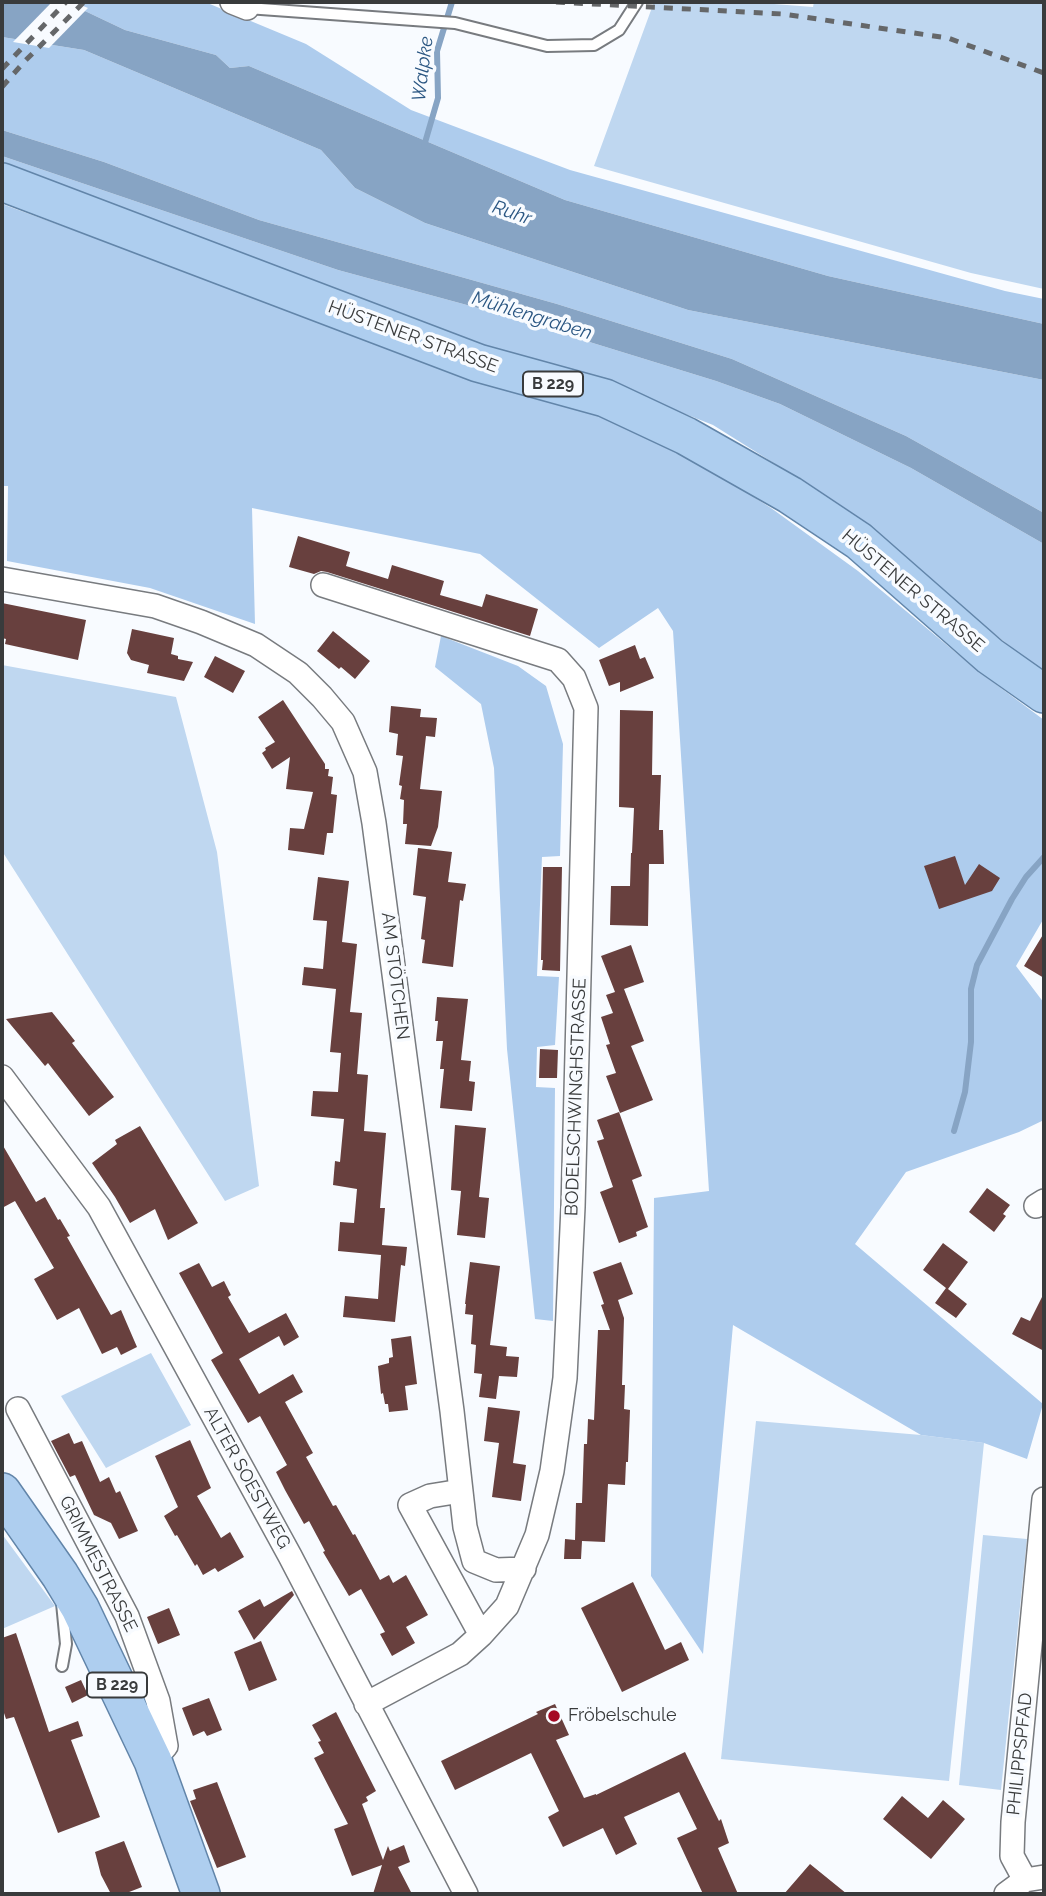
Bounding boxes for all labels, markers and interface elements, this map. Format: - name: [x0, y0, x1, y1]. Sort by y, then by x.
- water label: Walpke: [408, 35, 438, 103]
- water label: Ruhr: [490, 196, 534, 230]
- water label: Mühlengraben: [469, 287, 595, 345]
- street label: HÜSTENER STRASSE: [325, 296, 501, 378]
- road number: B 229: [523, 372, 583, 396]
- street label: HÜSTENER STRASSE: [837, 525, 989, 657]
- street label: AM STÖTCHEN: [376, 911, 414, 1041]
- street label: BODELSCHWINGHSTRASSE: [561, 978, 591, 1216]
- street label: ALTER SOESTWEG: [199, 1403, 295, 1553]
- street label: GRIMMESTRASSE: [54, 1492, 142, 1636]
- road number: B 229: [87, 1672, 147, 1698]
- street label: PHILIPPSPFAD: [1003, 1692, 1037, 1816]
- place label: Fröbelschule: [568, 1705, 676, 1727]
- marker: Fröbelschule: [546, 1708, 562, 1724]

